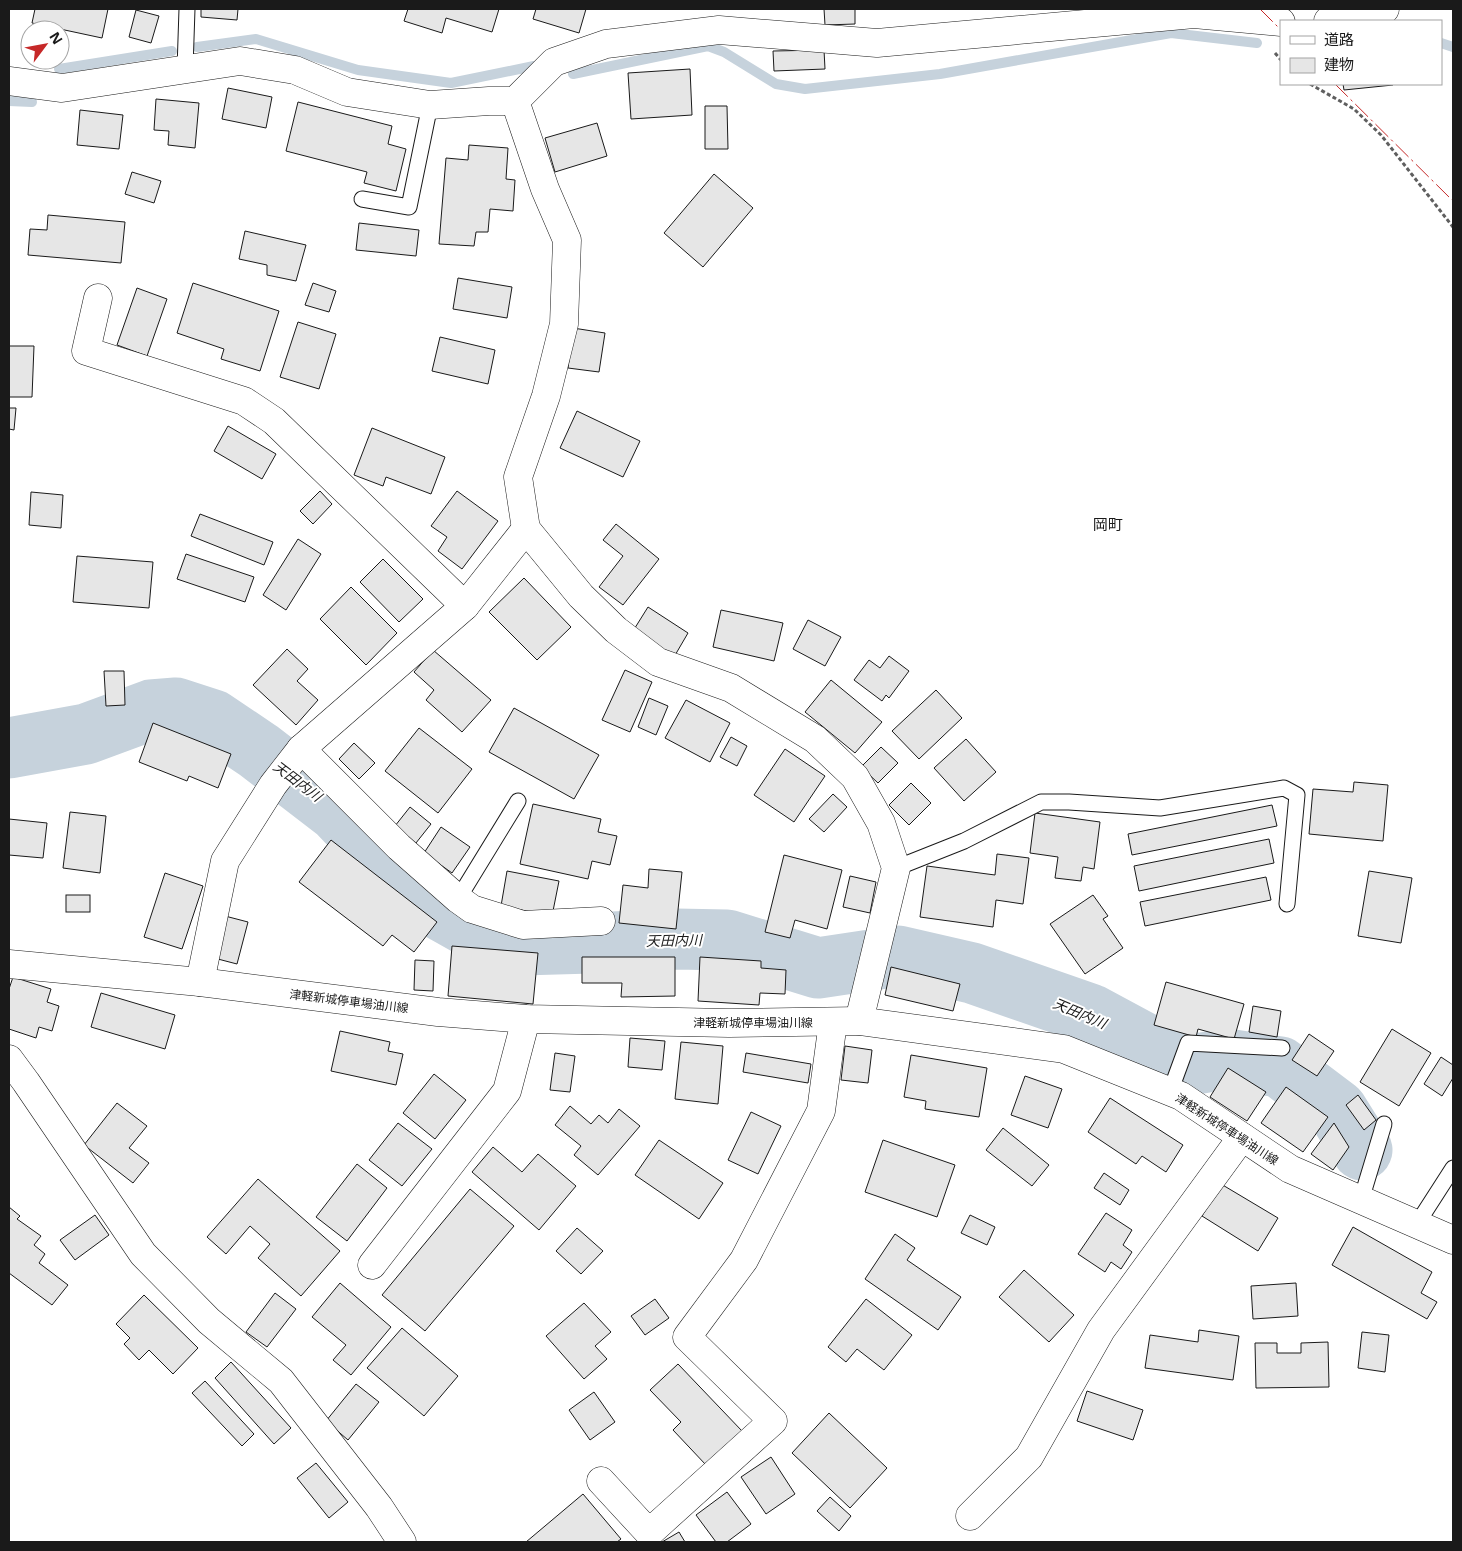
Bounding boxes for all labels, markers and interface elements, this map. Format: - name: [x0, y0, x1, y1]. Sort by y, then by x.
- north arrow: [20, 20, 70, 70]
- legend: [1280, 20, 1442, 85]
- text: N: [45, 28, 68, 48]
- text: 道路: [1324, 29, 1354, 49]
- text: 建物: [1324, 54, 1354, 74]
- district label: 岡町: [1093, 514, 1123, 534]
- water label: 天田内川: [270, 757, 328, 807]
- water label: 天田内川: [646, 930, 704, 950]
- street label: 津軽新城停車場油川線: [288, 985, 410, 1017]
- water label: 天田内川: [1051, 993, 1111, 1033]
- street label: 津軽新城停車場油川線: [693, 1014, 813, 1031]
- street label: 津軽新城停車場油川線: [1172, 1089, 1282, 1169]

